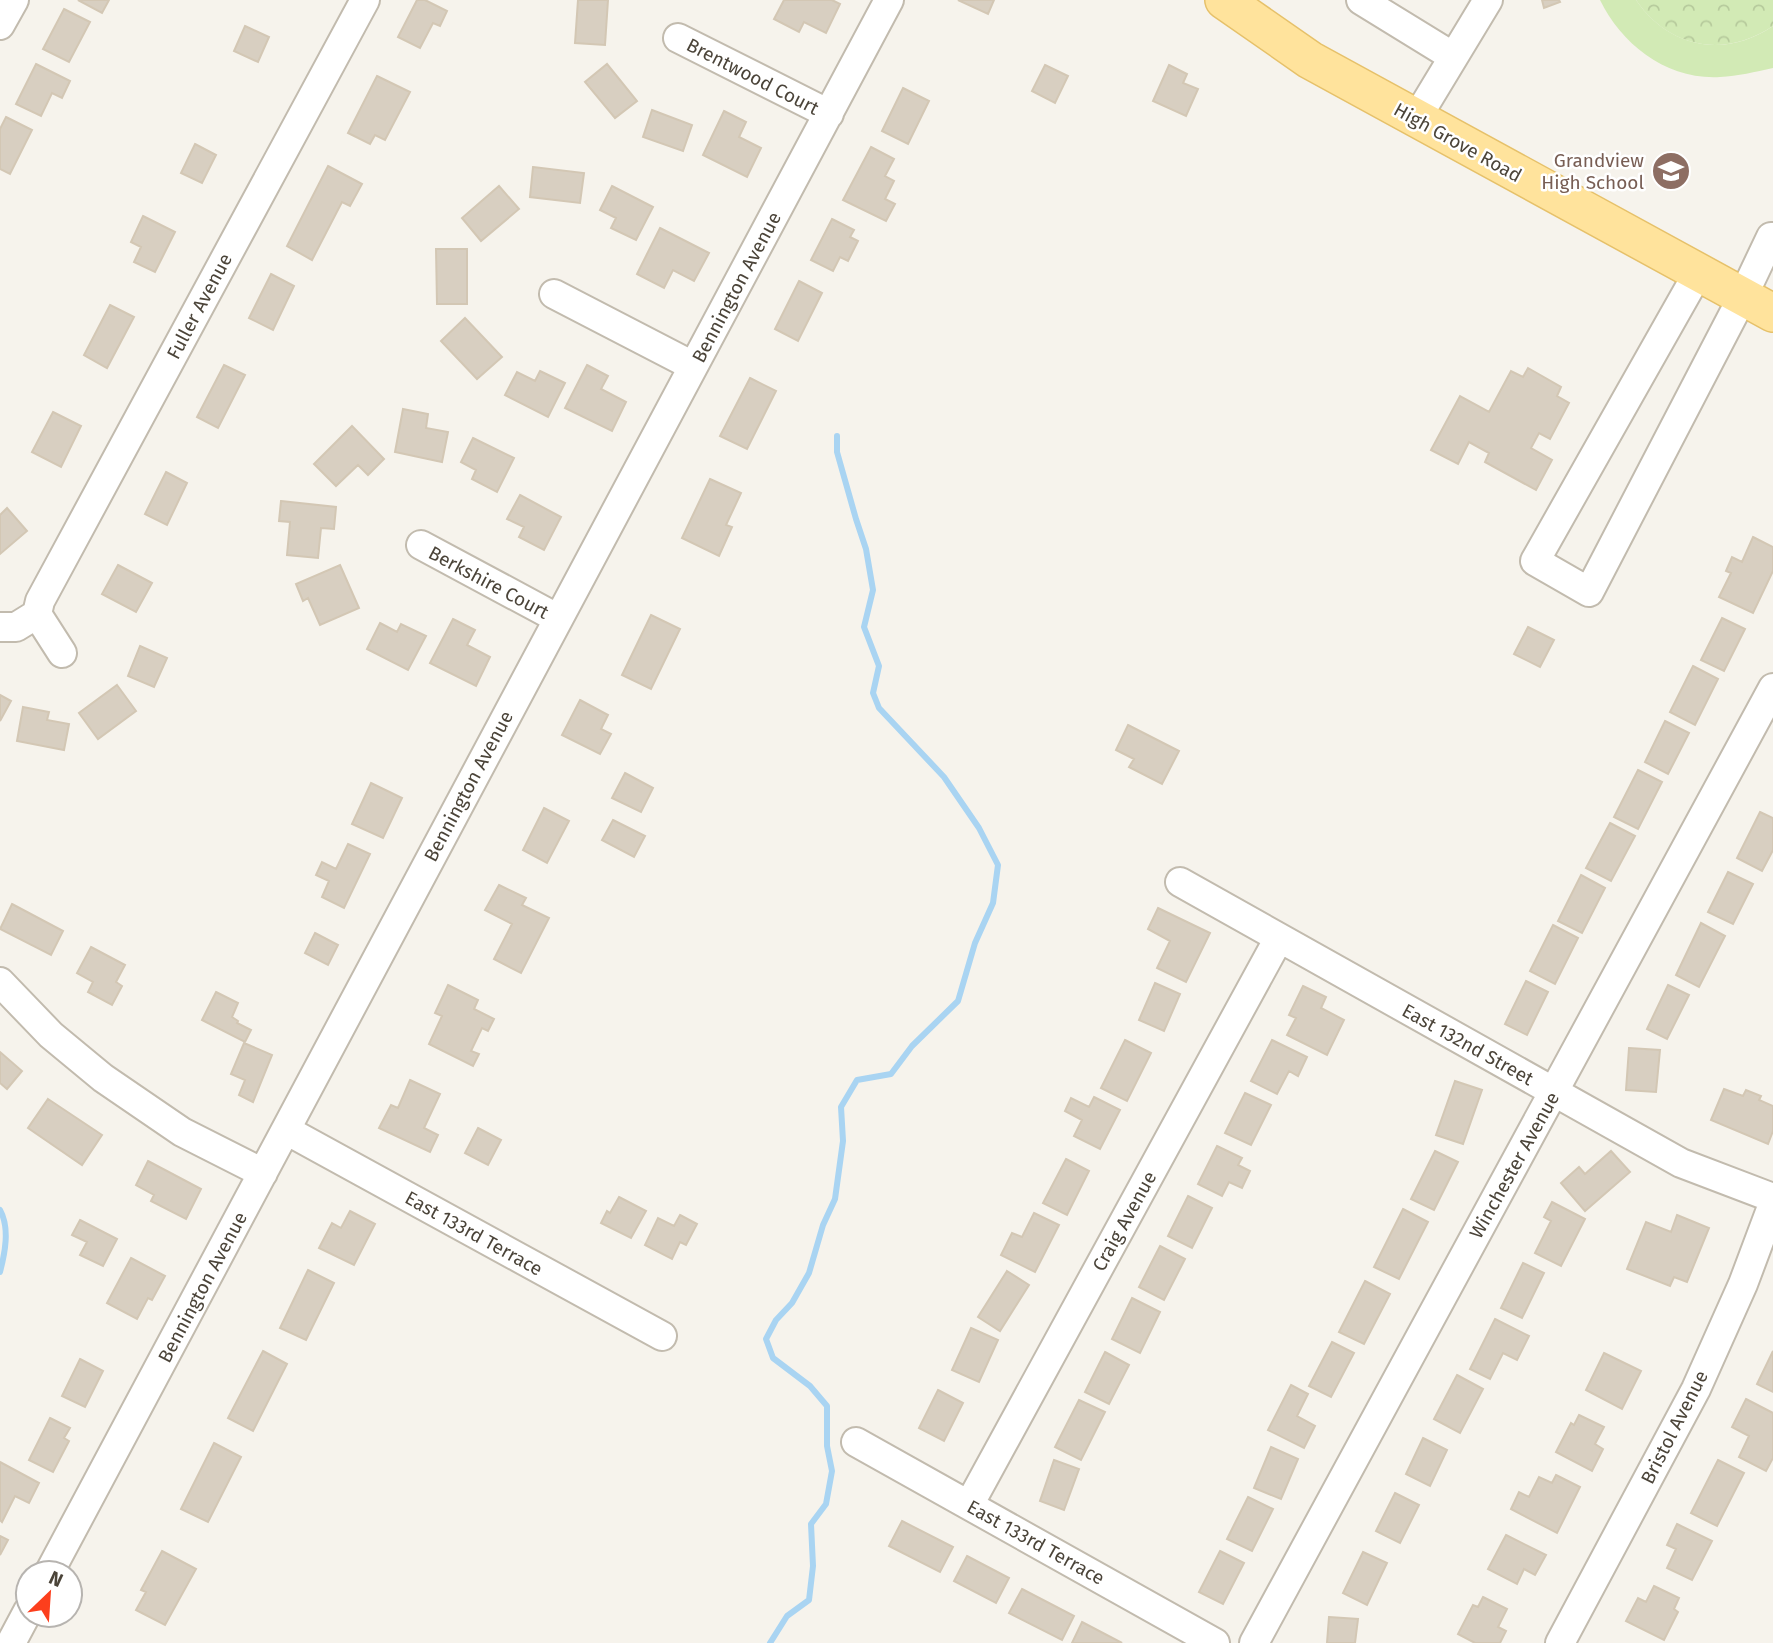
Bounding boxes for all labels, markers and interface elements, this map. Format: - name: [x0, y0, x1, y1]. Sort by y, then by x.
- street label: Brentwood Court: [683, 33, 823, 120]
- street label: High Grove Road: [1390, 98, 1526, 187]
- place label: Grandview High School: [1541, 149, 1644, 194]
- school or university icon: Grandview High School: [1650, 150, 1692, 192]
- street label: Bennington Avenue: [687, 208, 786, 367]
- street label: Fuller Avenue: [162, 249, 237, 363]
- street label: Berkshire Court: [425, 541, 553, 624]
- street label: Bennington Avenue: [419, 707, 518, 866]
- street label: East 132nd Street: [1398, 999, 1538, 1090]
- street label: Winchester Avenue: [1465, 1088, 1564, 1243]
- street label: Craig Avenue: [1088, 1167, 1161, 1275]
- street label: East 133rd Terrace: [401, 1186, 547, 1281]
- street label: Bennington Avenue: [153, 1208, 252, 1367]
- street label: Bristol Avenue: [1636, 1367, 1713, 1488]
- street label: East 133rd Terrace: [963, 1495, 1109, 1590]
- north arrow: [14, 1559, 84, 1629]
- text: N: [45, 1566, 67, 1592]

